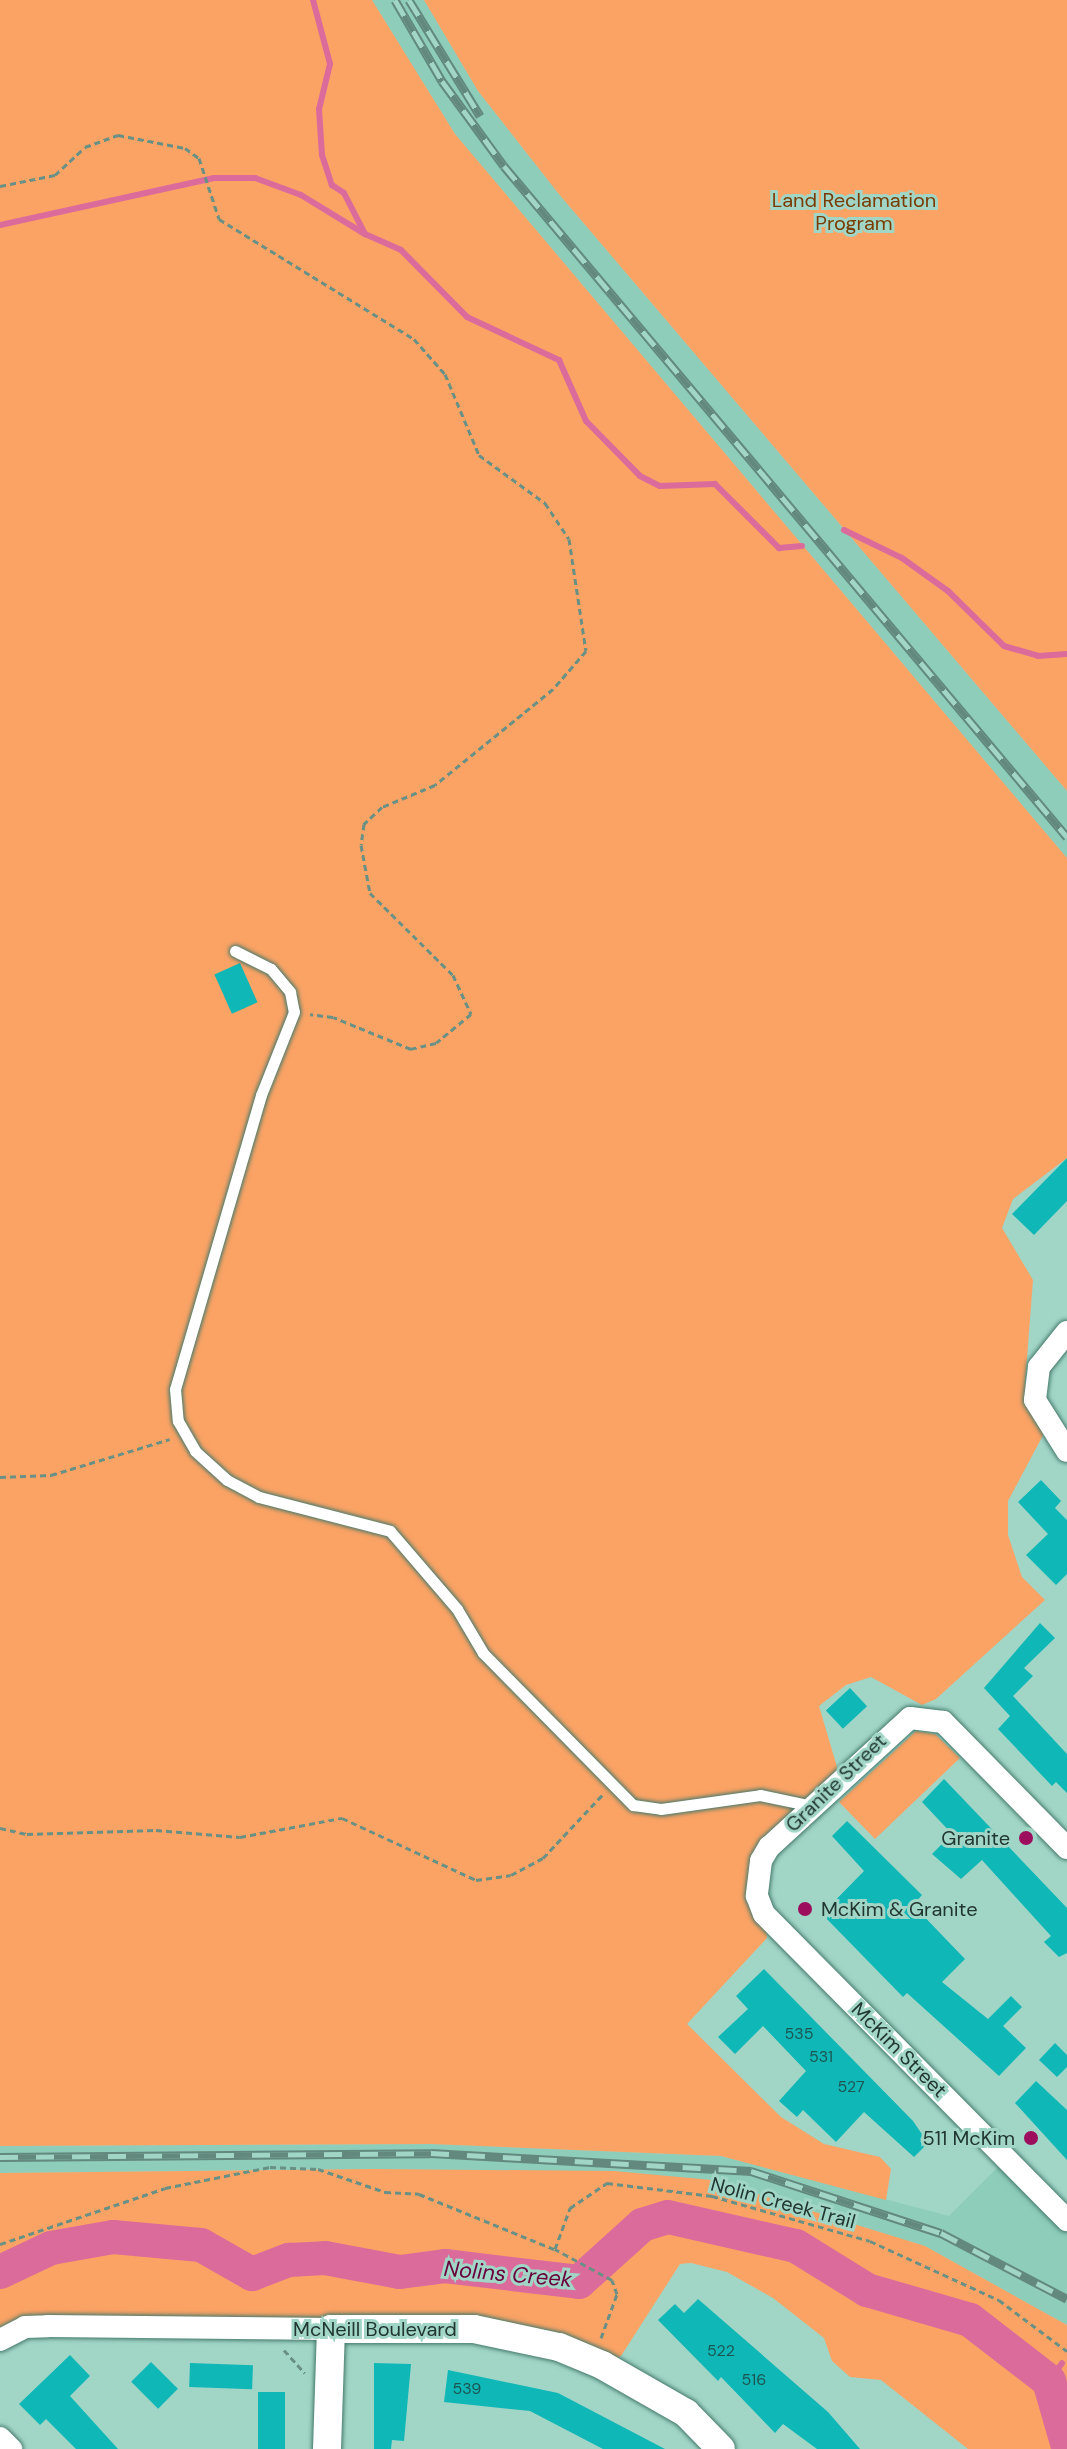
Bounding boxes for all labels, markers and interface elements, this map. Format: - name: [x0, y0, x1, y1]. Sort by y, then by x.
- park label: Land Reclamation Program: [772, 189, 936, 236]
- street label: Granite Street: [781, 1729, 891, 1837]
- place label: Granite: [941, 1826, 1010, 1850]
- marker: Granite: [1017, 1829, 1035, 1847]
- place label: McKim & Granite: [821, 1897, 978, 1921]
- marker: McKim & Granite: [796, 1900, 814, 1918]
- street label: McKim Street: [846, 1997, 952, 2103]
- house number: 535: [785, 2024, 813, 2044]
- house number: 531: [809, 2047, 833, 2067]
- house number: 527: [838, 2077, 864, 2097]
- place label: 511 McKim: [922, 2126, 1015, 2150]
- marker: 511 McKim: [1022, 2129, 1040, 2147]
- street label: Nolin Creek Trail: [708, 2172, 858, 2234]
- water label: Nolins Creek: [443, 2255, 573, 2293]
- street label: McNeill Boulevard: [293, 2317, 457, 2341]
- house number: 522: [707, 2341, 735, 2361]
- house number: 516: [742, 2370, 766, 2390]
- house number: 539: [453, 2379, 481, 2399]

